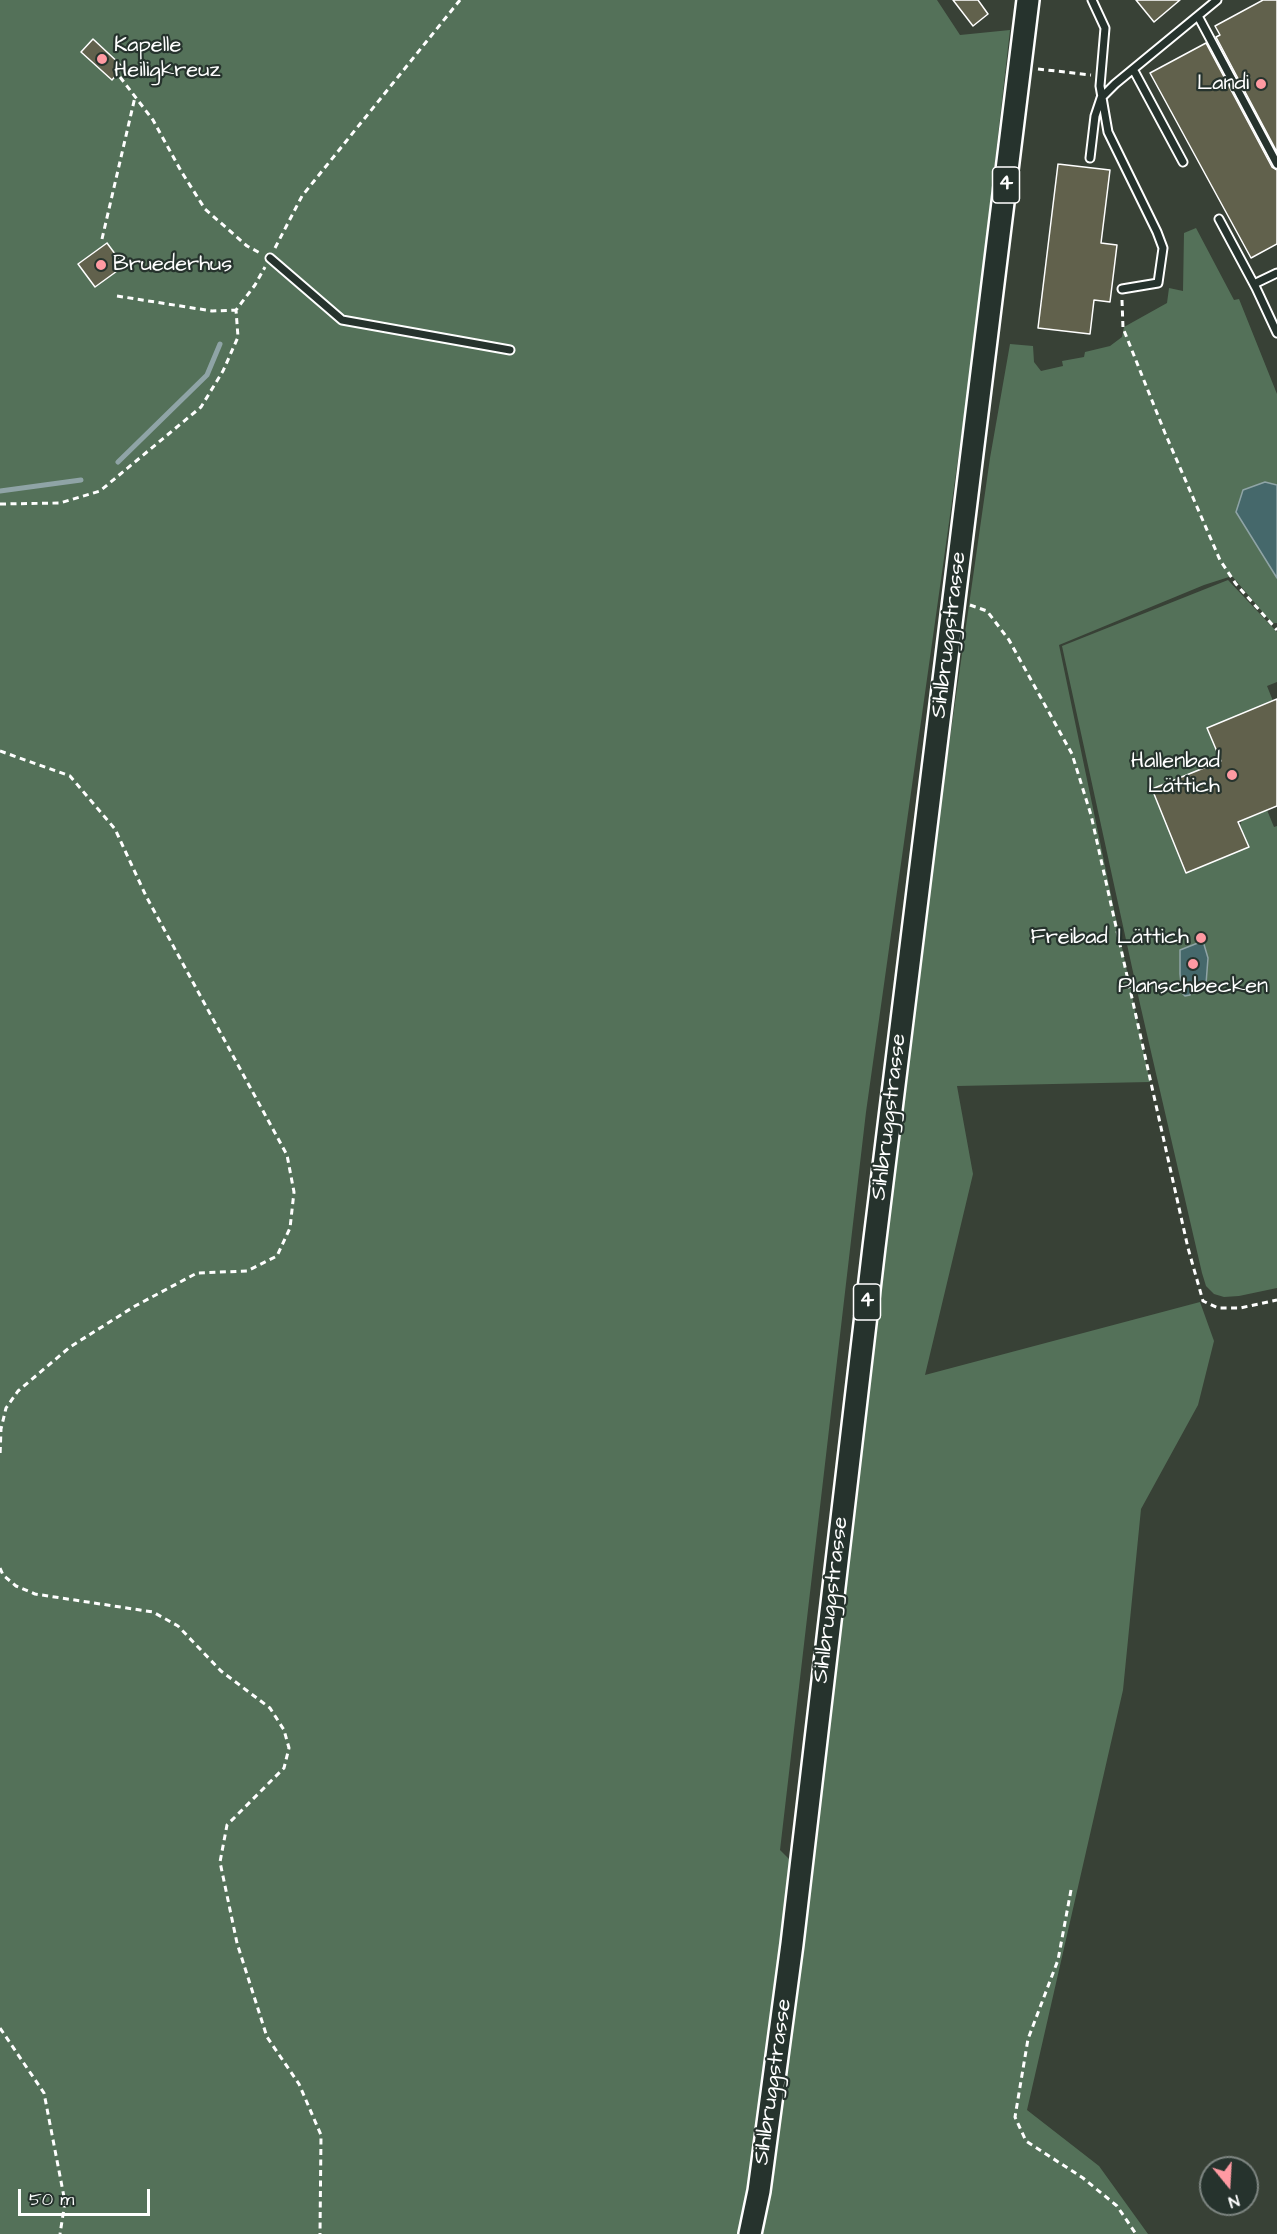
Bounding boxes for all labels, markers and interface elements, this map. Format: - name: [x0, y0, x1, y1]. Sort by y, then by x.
- place label: Kapelle Heiligkreuz: [114, 33, 220, 84]
- marker: Kapelle Heiligkreuz: [95, 52, 109, 66]
- place label: Landi: [1197, 71, 1249, 97]
- marker: Landi: [1254, 77, 1268, 91]
- road number: 4: [992, 167, 1020, 203]
- place label: Bruederhus: [113, 252, 232, 278]
- marker: Bruederhus: [94, 258, 108, 272]
- street label: Sihlbruggstrasse: [927, 550, 973, 720]
- place label: Hallenbad Lättich: [1131, 749, 1220, 800]
- marker: Hallenbad Lättich: [1225, 768, 1239, 782]
- place label: Freibad Lättich: [1030, 925, 1189, 951]
- marker: Freibad Lättich: [1194, 931, 1208, 945]
- marker: Planschbecken: [1186, 957, 1200, 971]
- place label: Planschbecken: [1118, 974, 1268, 1000]
- street label: Sihlbruggstrasse: [867, 1032, 913, 1202]
- road number: 4: [854, 1284, 880, 1320]
- street label: Sihlbruggstrasse: [809, 1515, 855, 1685]
- street label: Sihlbruggstrasse: [749, 1997, 799, 2167]
- north arrow: [1199, 2156, 1259, 2216]
- scale bar: [21, 2177, 153, 2215]
- text: 50 m: [29, 2187, 74, 2212]
- text: N: [1226, 2189, 1242, 2213]

